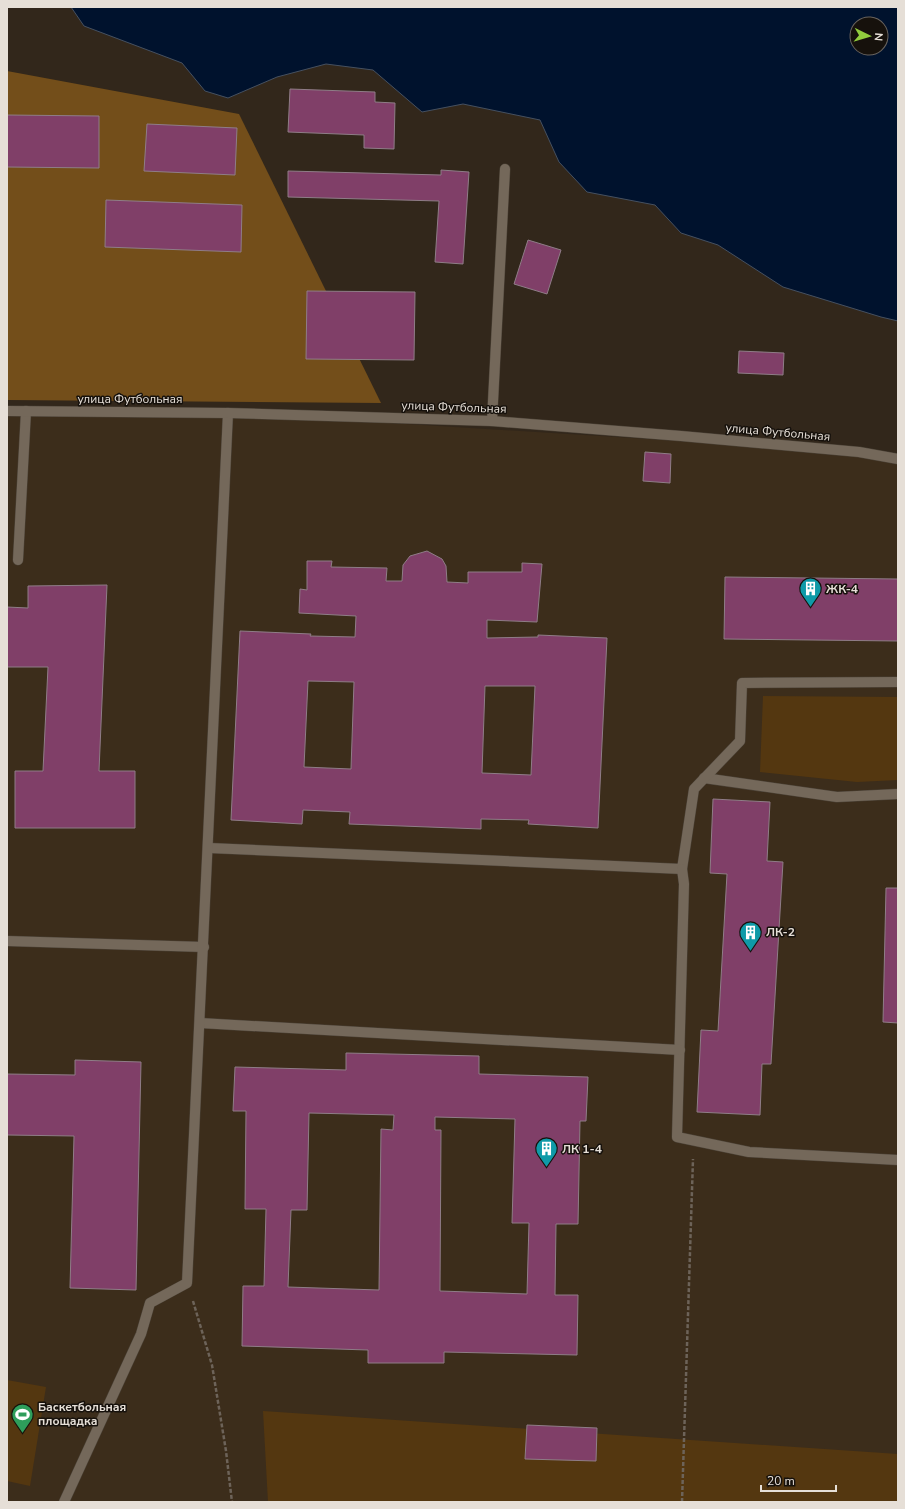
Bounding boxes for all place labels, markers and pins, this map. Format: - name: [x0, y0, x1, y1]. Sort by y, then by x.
- building icon: ЖК-4: [798, 576, 824, 609]
- place label: ЖК-4: [826, 581, 858, 597]
- building icon: ЛК-2: [737, 919, 763, 952]
- place label: ЛК-2: [766, 924, 795, 940]
- building icon: ЛК 1-4: [533, 1136, 559, 1169]
- place label: ЛК 1-4: [562, 1141, 602, 1157]
- place label: Баскетбольная площадка: [38, 1399, 126, 1429]
- sports icon: Баскетбольная площадка: [10, 1401, 36, 1434]

